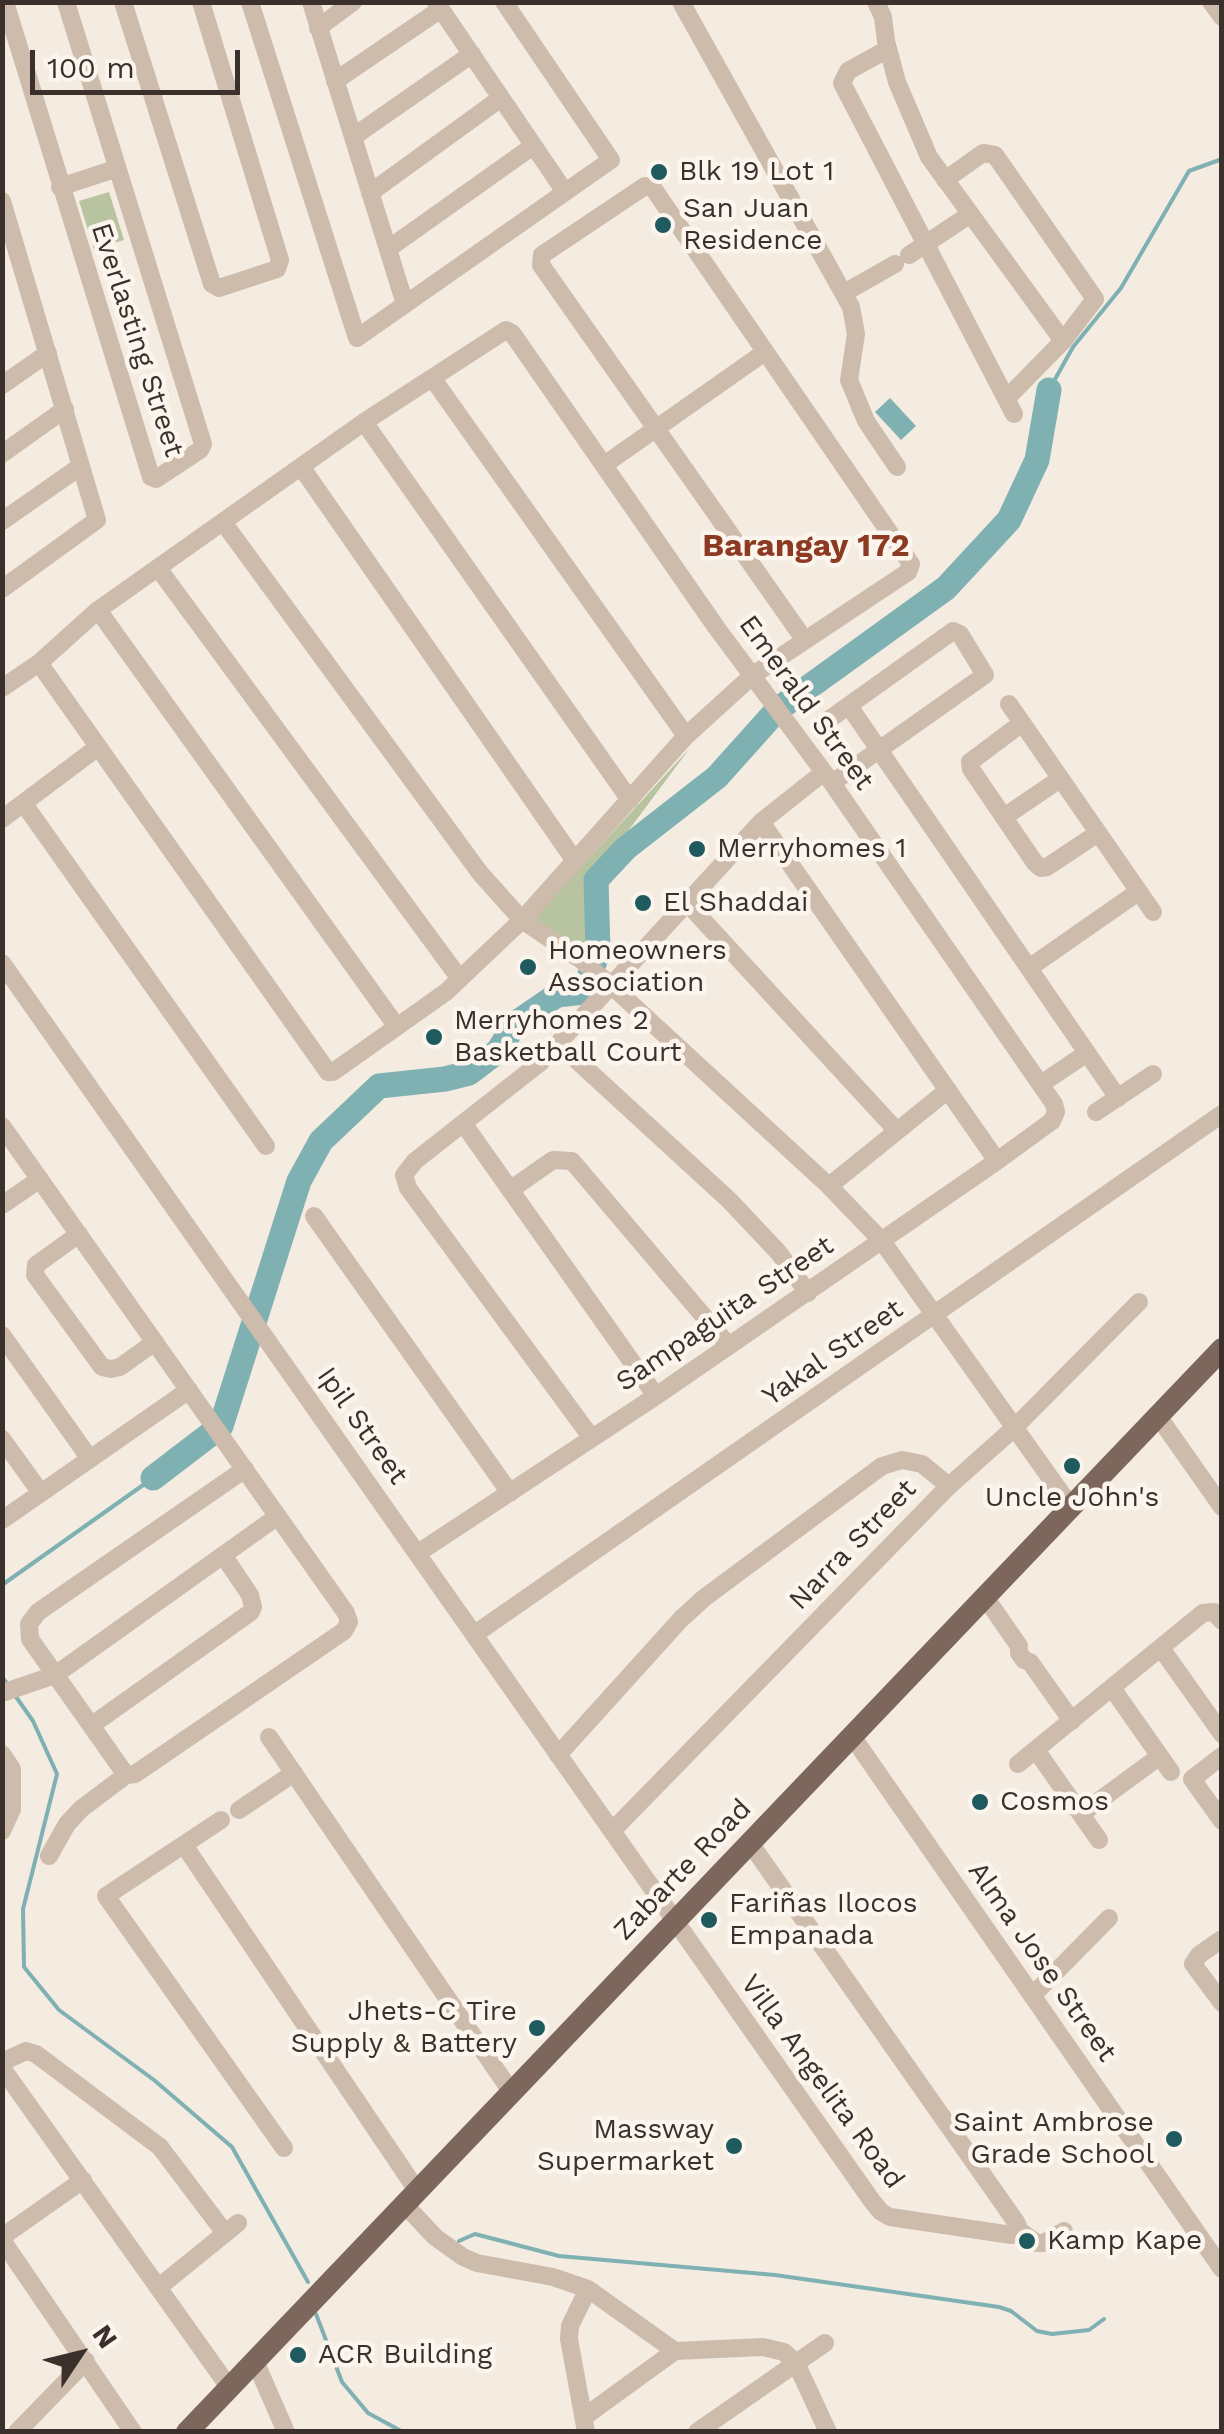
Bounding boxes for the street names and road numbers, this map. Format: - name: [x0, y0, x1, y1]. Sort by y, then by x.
- street label: Everlasting Street: [83, 219, 191, 461]
- street label: Emerald Street: [731, 609, 881, 797]
- street label: Sampaguita Street: [610, 1229, 840, 1399]
- street label: Yakal Street: [756, 1292, 910, 1414]
- street label: Ipil Street: [309, 1361, 415, 1491]
- street label: Narra Street: [782, 1473, 924, 1617]
- street label: Zabarte Road: [607, 1792, 759, 1948]
- street label: Alma Jose Street: [960, 1856, 1124, 2068]
- street label: Villa Angelita Road: [733, 1968, 911, 2196]

